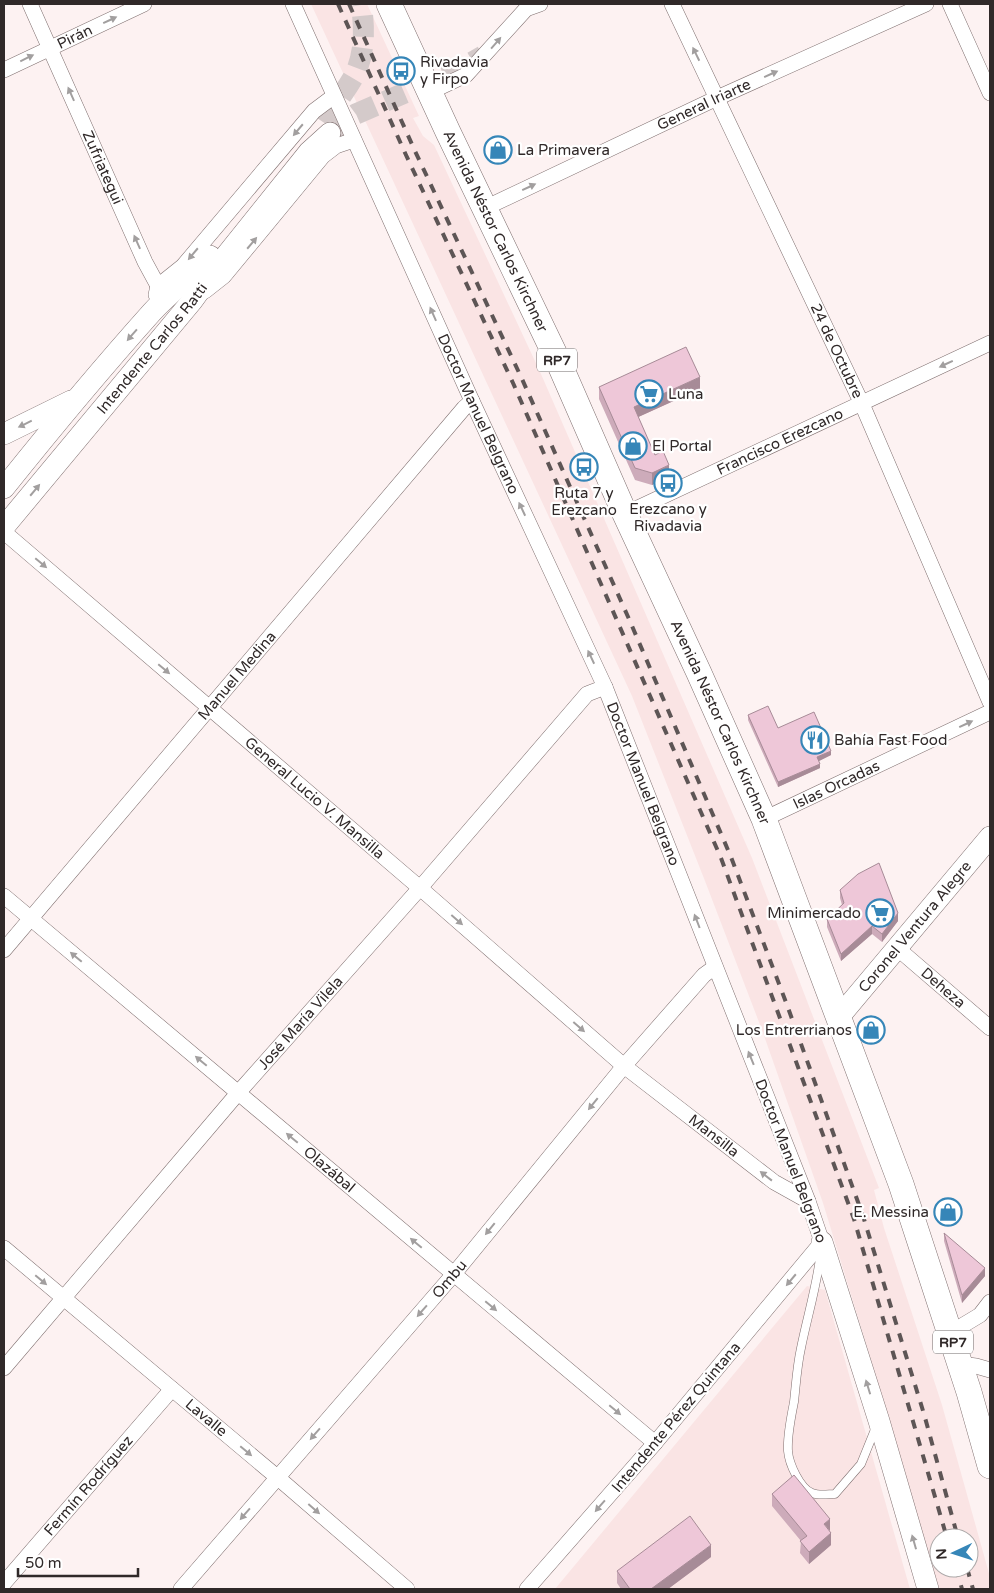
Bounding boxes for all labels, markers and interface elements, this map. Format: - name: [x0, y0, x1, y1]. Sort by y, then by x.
- one-way arrow: [103, 15, 117, 23]
- street label: Pirán: [54, 21, 95, 53]
- one-way arrow: [490, 38, 502, 50]
- one-way arrow: [692, 47, 700, 61]
- place label: Rivadavia y Firpo: [420, 53, 489, 88]
- one-way arrow: [20, 54, 34, 62]
- bus stop icon: Rivadavia y Firpo: [386, 56, 416, 86]
- one-way arrow: [764, 70, 778, 78]
- street label: General Iriarte: [654, 75, 753, 134]
- one-way arrow: [66, 87, 74, 101]
- one-way arrow: [293, 123, 304, 136]
- street label: Avenida Néstor Carlos Kirchner: [439, 127, 552, 335]
- street label: Zufriategui: [79, 128, 127, 207]
- shop icon: La Primavera: [483, 135, 513, 165]
- place label: La Primavera: [517, 141, 610, 159]
- one-way arrow: [522, 183, 536, 191]
- one-way arrow: [132, 235, 140, 249]
- one-way arrow: [246, 237, 257, 249]
- one-way arrow: [188, 247, 199, 260]
- street label: Intendente Carlos Ratti: [93, 279, 211, 417]
- street label: 24 de Octubre: [807, 301, 867, 401]
- one-way arrow: [428, 307, 436, 321]
- one-way arrow: [126, 329, 138, 341]
- street label: Doctor Manuel Belgrano: [434, 331, 523, 497]
- road number: RP7: [537, 348, 577, 372]
- one-way arrow: [939, 360, 953, 368]
- supermarket icon: Luna: [634, 379, 664, 409]
- place label: Luna: [668, 385, 703, 403]
- street label: Francisco Erezcano: [714, 404, 846, 479]
- one-way arrow: [18, 420, 32, 428]
- shop icon: El Portal: [618, 431, 648, 461]
- place label: El Portal: [652, 437, 712, 455]
- bus stop icon: Ruta 7 y Erezcano: [569, 452, 599, 482]
- bus stop icon: Erezcano y Rivadavia: [653, 468, 683, 498]
- one-way arrow: [29, 484, 41, 496]
- place label: Ruta 7 y Erezcano: [551, 484, 617, 519]
- place label: Erezcano y Rivadavia: [629, 500, 707, 535]
- one-way arrow: [518, 502, 527, 517]
- one-way arrow: [34, 558, 47, 569]
- street label: Avenida Néstor Carlos Kirchner: [667, 617, 774, 827]
- street label: Manuel Medina: [194, 627, 280, 724]
- one-way arrow: [587, 650, 595, 664]
- one-way arrow: [158, 663, 170, 675]
- street label: Doctor Manuel Belgrano: [603, 699, 684, 868]
- one-way arrow: [959, 719, 973, 727]
- restaurant icon: Bahía Fast Food: [800, 725, 830, 755]
- place label: Bahía Fast Food: [834, 731, 947, 749]
- street label: General Lucio V. Mansilla: [241, 733, 388, 863]
- street label: Islas Orcadas: [790, 757, 883, 813]
- street label: Coronel Ventura Alegre: [855, 857, 975, 996]
- supermarket icon: Minimercado: [865, 898, 895, 928]
- place label: Minimercado: [767, 904, 861, 922]
- one-way arrow: [693, 913, 701, 928]
- one-way arrow: [450, 914, 462, 926]
- one-way arrow: [71, 951, 83, 963]
- street label: Deheza: [917, 964, 969, 1012]
- street label: José María Vilela: [254, 972, 347, 1073]
- shop icon: Los Entrerrianos: [856, 1015, 886, 1045]
- one-way arrow: [573, 1021, 585, 1033]
- place label: Los Entrerrianos: [736, 1021, 852, 1039]
- one-way arrow: [747, 1050, 755, 1065]
- one-way arrow: [195, 1056, 208, 1067]
- street label: Doctor Manuel Belgrano: [751, 1076, 831, 1246]
- one-way arrow: [588, 1097, 599, 1110]
- street label: Mansilla: [685, 1110, 743, 1161]
- one-way arrow: [286, 1133, 299, 1144]
- street label: Olazábal: [300, 1143, 359, 1196]
- one-way arrow: [759, 1171, 773, 1181]
- shop icon: E. Messina: [933, 1197, 963, 1227]
- place label: E. Messina: [853, 1203, 929, 1221]
- one-way arrow: [485, 1223, 496, 1236]
- one-way arrow: [410, 1238, 423, 1249]
- street label: Ombu: [428, 1256, 471, 1302]
- one-way arrow: [785, 1273, 796, 1286]
- one-way arrow: [34, 1274, 47, 1285]
- one-way arrow: [485, 1300, 497, 1311]
- one-way arrow: [416, 1305, 427, 1318]
- road number: RP7: [933, 1330, 973, 1354]
- street label: Intendente Pérez Quintana: [608, 1338, 744, 1496]
- one-way arrow: [864, 1379, 871, 1394]
- street label: Lavalle: [182, 1395, 231, 1440]
- one-way arrow: [609, 1405, 622, 1416]
- one-way arrow: [310, 1428, 321, 1440]
- street label: Fermín Rodríguez: [40, 1432, 137, 1539]
- one-way arrow: [239, 1446, 252, 1457]
- one-way arrow: [594, 1500, 605, 1513]
- one-way arrow: [308, 1504, 321, 1515]
- one-way arrow: [240, 1508, 251, 1521]
- north arrow: [929, 1528, 979, 1578]
- one-way arrow: [910, 1535, 918, 1550]
- scale bar: [18, 1546, 138, 1578]
- text: N: [933, 1548, 950, 1560]
- text: 50 m: [25, 1554, 62, 1572]

